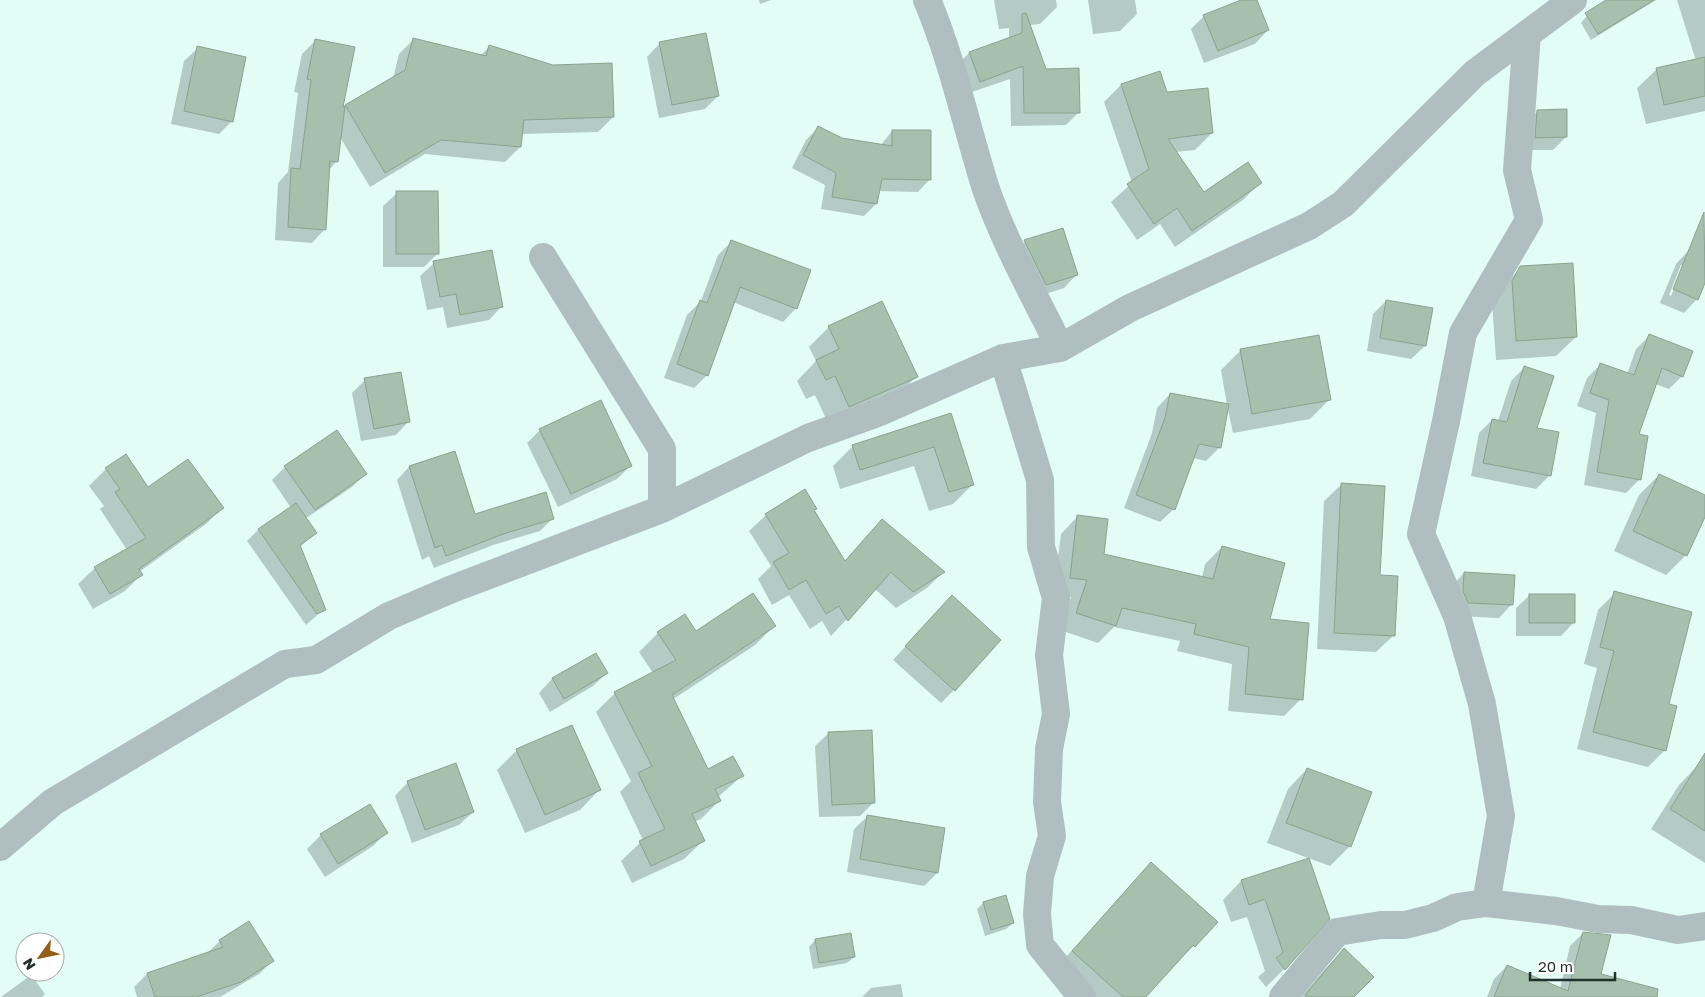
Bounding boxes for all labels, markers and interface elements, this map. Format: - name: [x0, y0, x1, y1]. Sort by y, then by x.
- north arrow: [15, 932, 65, 982]
- scale bar: [1530, 950, 1615, 982]
- text: N: [19, 955, 39, 973]
- text: 20 m: [1538, 957, 1573, 975]

